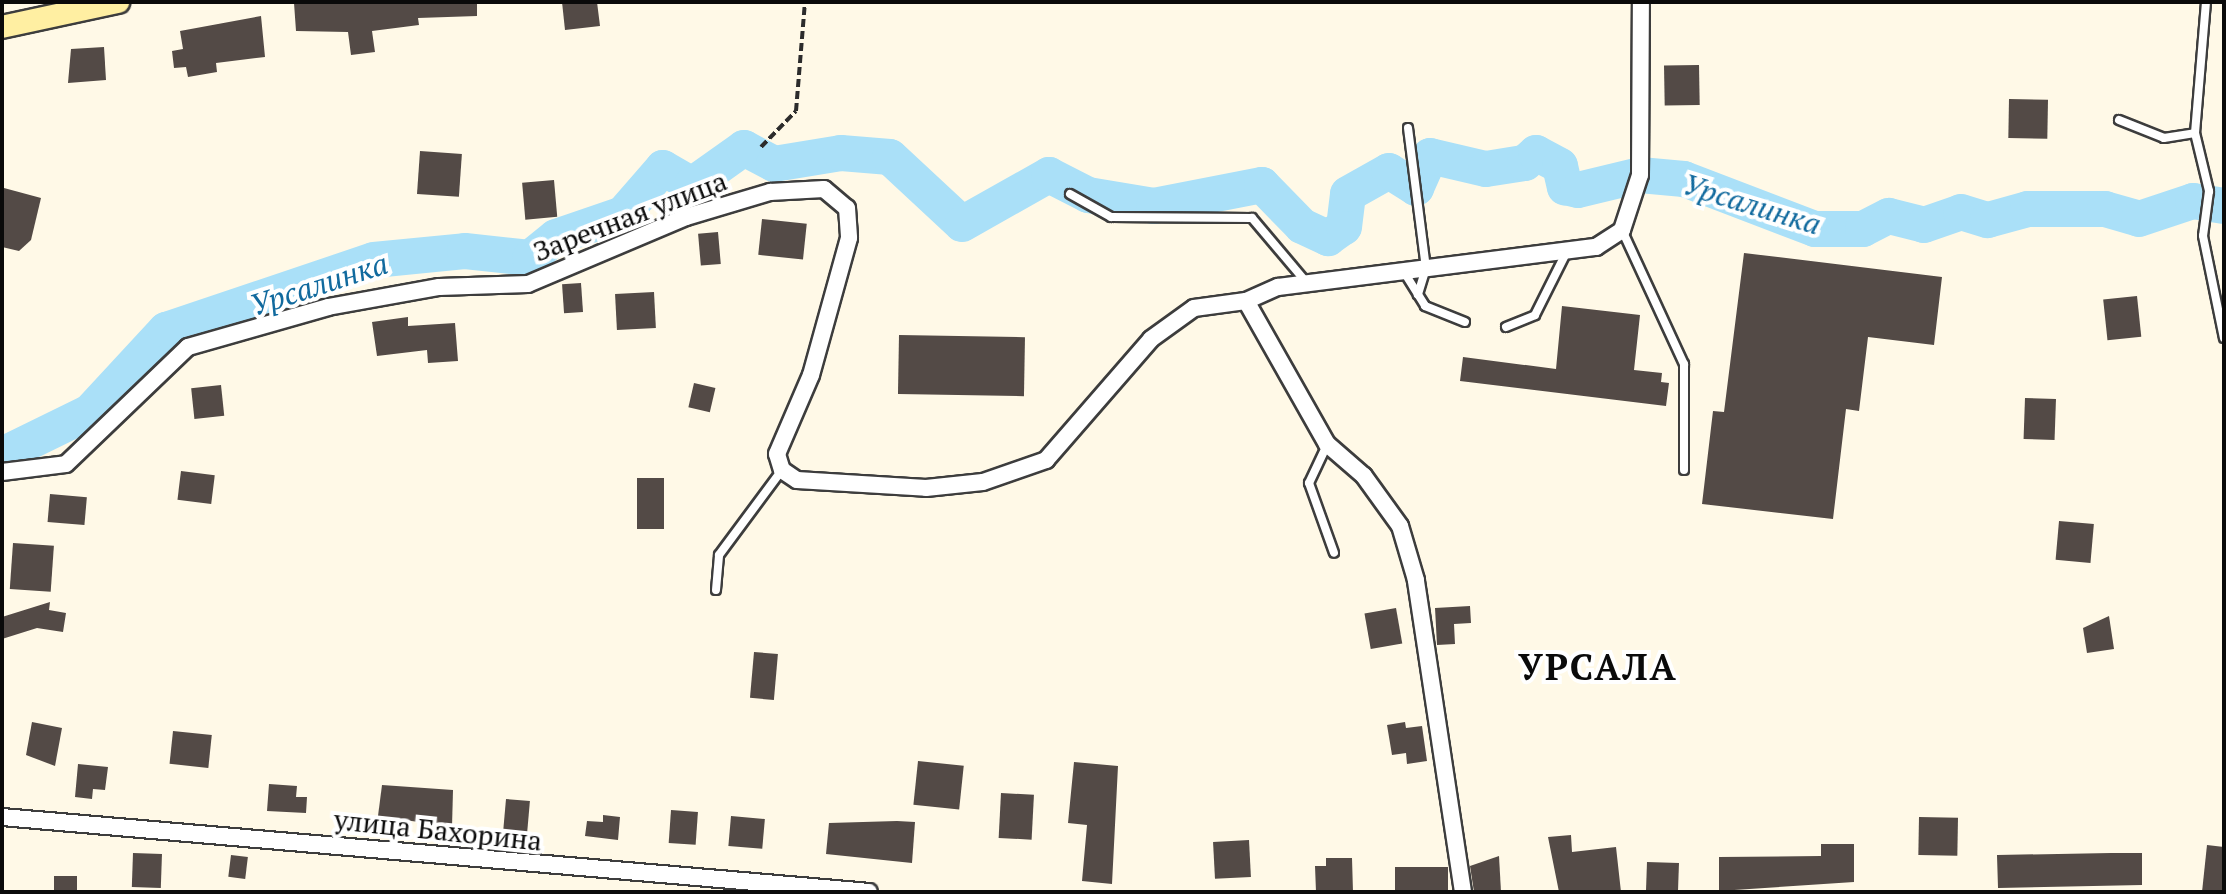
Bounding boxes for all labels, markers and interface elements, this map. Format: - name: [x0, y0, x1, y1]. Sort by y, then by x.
- street label: Заречная улица: [528, 164, 732, 268]
- water label: Урсалинка: [1679, 166, 1825, 242]
- water label: Урсалинка: [246, 245, 392, 323]
- district label: УРСАЛА: [1518, 645, 1678, 689]
- street label: улица Бахорина: [332, 802, 544, 858]

